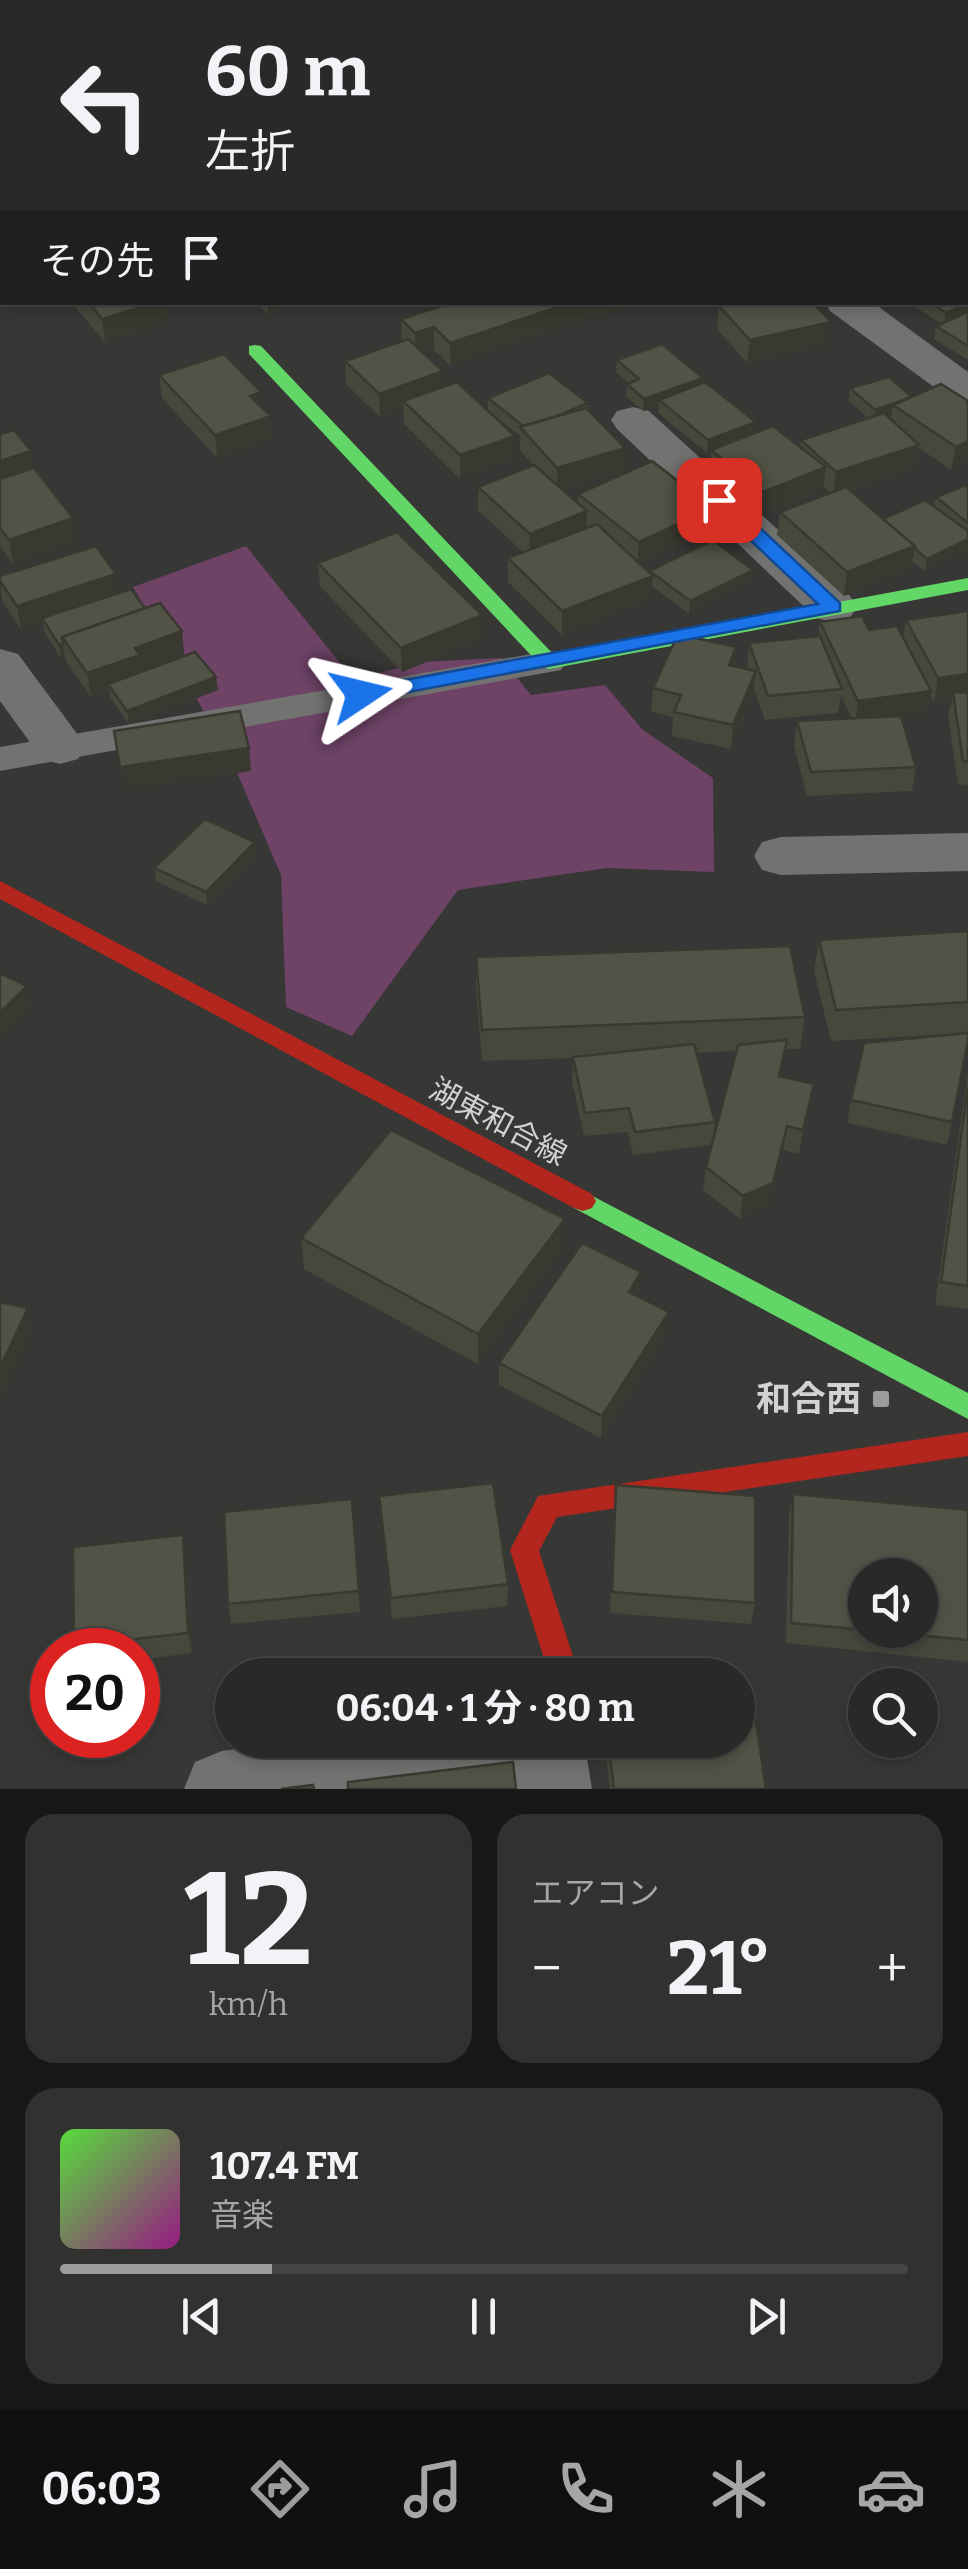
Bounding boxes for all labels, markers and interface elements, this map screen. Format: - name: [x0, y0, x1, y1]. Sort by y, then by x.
- text: 60 m: [205, 30, 370, 114]
- icon: left: [40, 40, 170, 170]
- text: 左折: [205, 125, 295, 179]
- icon: arrive: [174, 230, 229, 285]
- text: その先: [40, 238, 154, 284]
- pin: [677, 458, 762, 543]
- icon: arrive: [692, 473, 747, 528]
- position arrow: [309, 642, 413, 746]
- street label: 湖東和合線: [423, 1071, 573, 1173]
- place label: 和合西: [756, 1378, 861, 1420]
- marker: 和合西: [870, 1388, 892, 1410]
- map controls: [848, 1558, 938, 1758]
- button: sound: [848, 1558, 938, 1648]
- speed limit sign: 20: [30, 1628, 160, 1758]
- button: search: [848, 1668, 938, 1758]
- text: 06:04 · 1 分 · 80 m: [335, 1685, 635, 1731]
- text: 12: [184, 1842, 313, 1998]
- text: エアコン: [532, 1874, 660, 1912]
- text: 21°: [667, 1924, 771, 2014]
- text: −: [532, 1936, 562, 2002]
- text: +: [877, 1936, 908, 2002]
- text: km/h: [209, 1985, 288, 2023]
- text: 107.4 FM: [210, 2143, 359, 2189]
- text: 音楽: [210, 2196, 274, 2234]
- icon: previous: [174, 2289, 229, 2344]
- icon: pause: [456, 2289, 511, 2344]
- icon: next: [739, 2289, 794, 2344]
- icon: directions: [245, 2454, 315, 2524]
- icon: music: [398, 2454, 468, 2524]
- icon: phone: [551, 2454, 621, 2524]
- icon: climate: [704, 2454, 774, 2524]
- icon: car: [856, 2454, 926, 2524]
- text: 06:03: [41, 2462, 162, 2516]

